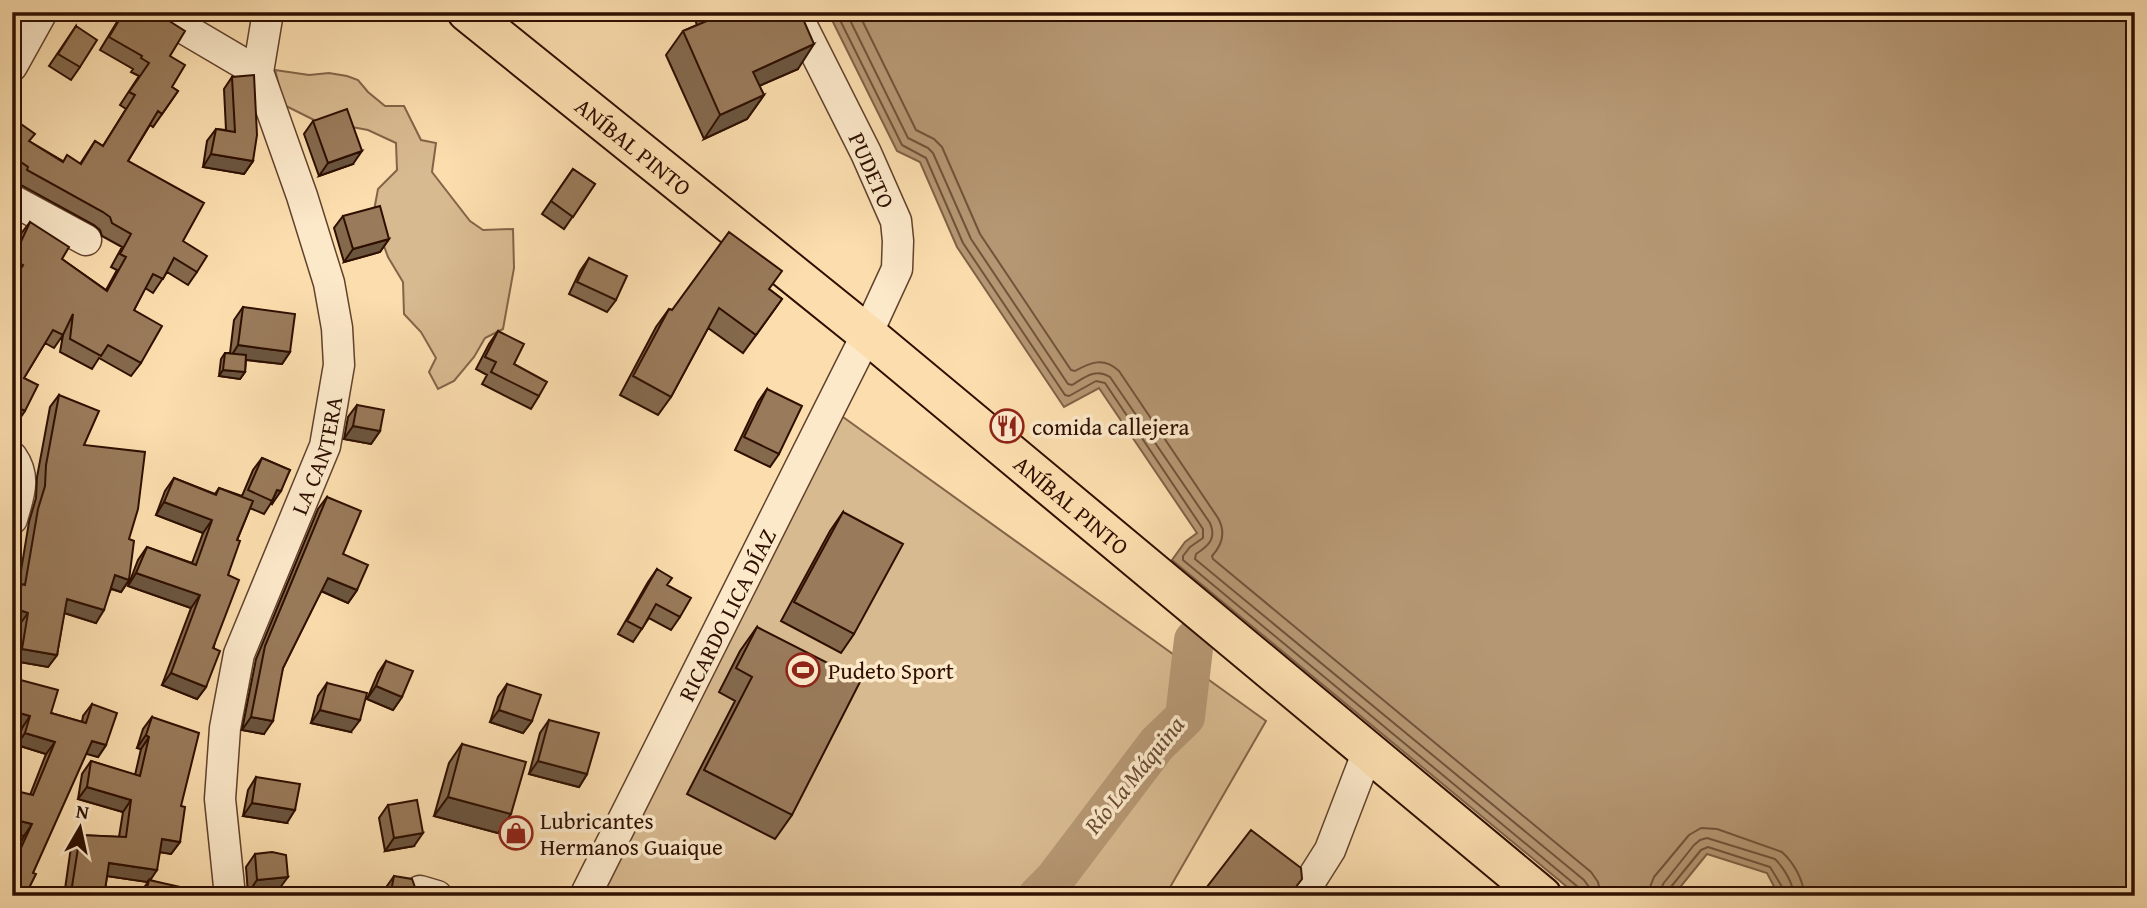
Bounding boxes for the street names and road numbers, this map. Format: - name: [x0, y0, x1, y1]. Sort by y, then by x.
- street label: ANÍBAL PINTO: [569, 89, 699, 203]
- street label: PUDETO: [841, 127, 903, 213]
- street label: LA CANTERA: [282, 394, 350, 519]
- street label: ANÍBAL PINTO: [1007, 447, 1136, 562]
- street label: RICARDO LICA DÍAZ: [669, 523, 783, 706]

